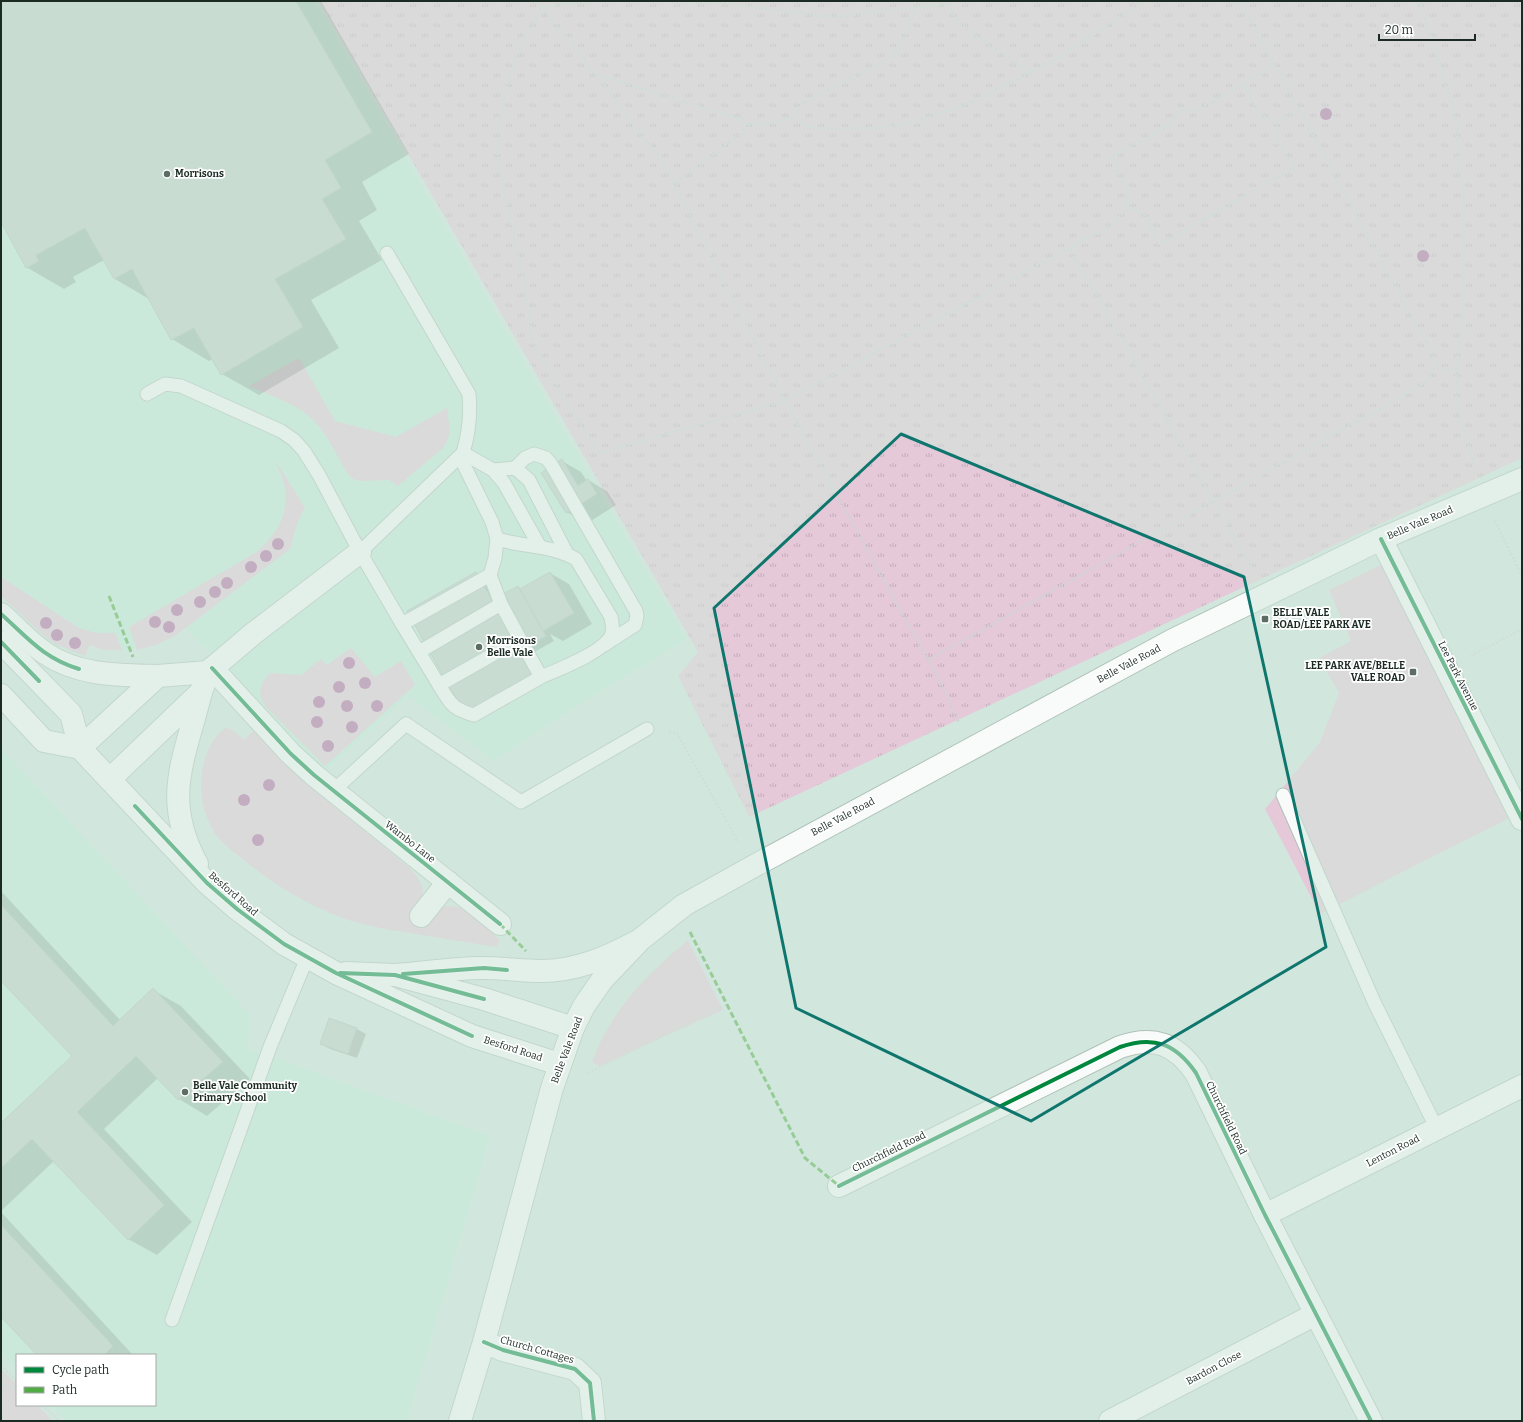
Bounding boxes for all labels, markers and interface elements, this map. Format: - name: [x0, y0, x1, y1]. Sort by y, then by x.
- scale bar: [1379, 16, 1475, 42]
- text: 20 m: [1385, 23, 1414, 37]
- place label: Morrisons: [175, 168, 224, 180]
- marker: Morrisons: [162, 169, 172, 179]
- street label: Belle Vale Road: [1385, 504, 1455, 542]
- place label: BELLE VALE ROAD/LEE PARK AVE: [1273, 607, 1371, 631]
- marker: BELLE VALE ROAD/LEE PARK AVE: [1260, 614, 1270, 624]
- place label: Morrisons Belle Vale: [487, 635, 536, 659]
- street label: Lee Park Avenue: [1435, 639, 1481, 713]
- marker: Morrisons Belle Vale: [474, 642, 484, 652]
- street label: Belle Vale Road: [1095, 642, 1163, 686]
- place label: LEE PARK AVE/BELLE VALE ROAD: [1305, 660, 1405, 684]
- marker: LEE PARK AVE/BELLE VALE ROAD: [1408, 667, 1418, 677]
- street label: Belle Vale Road: [809, 795, 877, 839]
- street label: Wambo Lane: [382, 819, 438, 865]
- street label: Besford Road: [206, 869, 260, 919]
- street label: Belle Vale Road: [549, 1015, 585, 1085]
- street label: Besford Road: [482, 1034, 544, 1064]
- street label: Churchfield Road: [1203, 1079, 1249, 1157]
- place label: Belle Vale Community Primary School: [193, 1080, 298, 1104]
- marker: Belle Vale Community Primary School: [180, 1087, 190, 1097]
- street label: Churchfield Road: [850, 1129, 928, 1175]
- street label: Lenton Road: [1364, 1132, 1422, 1170]
- street label: Church Cottages: [499, 1334, 575, 1366]
- street label: Bardon Close: [1184, 1348, 1244, 1388]
- legend: [16, 1354, 156, 1406]
- text: Cycle path: [52, 1363, 110, 1377]
- text: Path: [52, 1383, 78, 1397]

